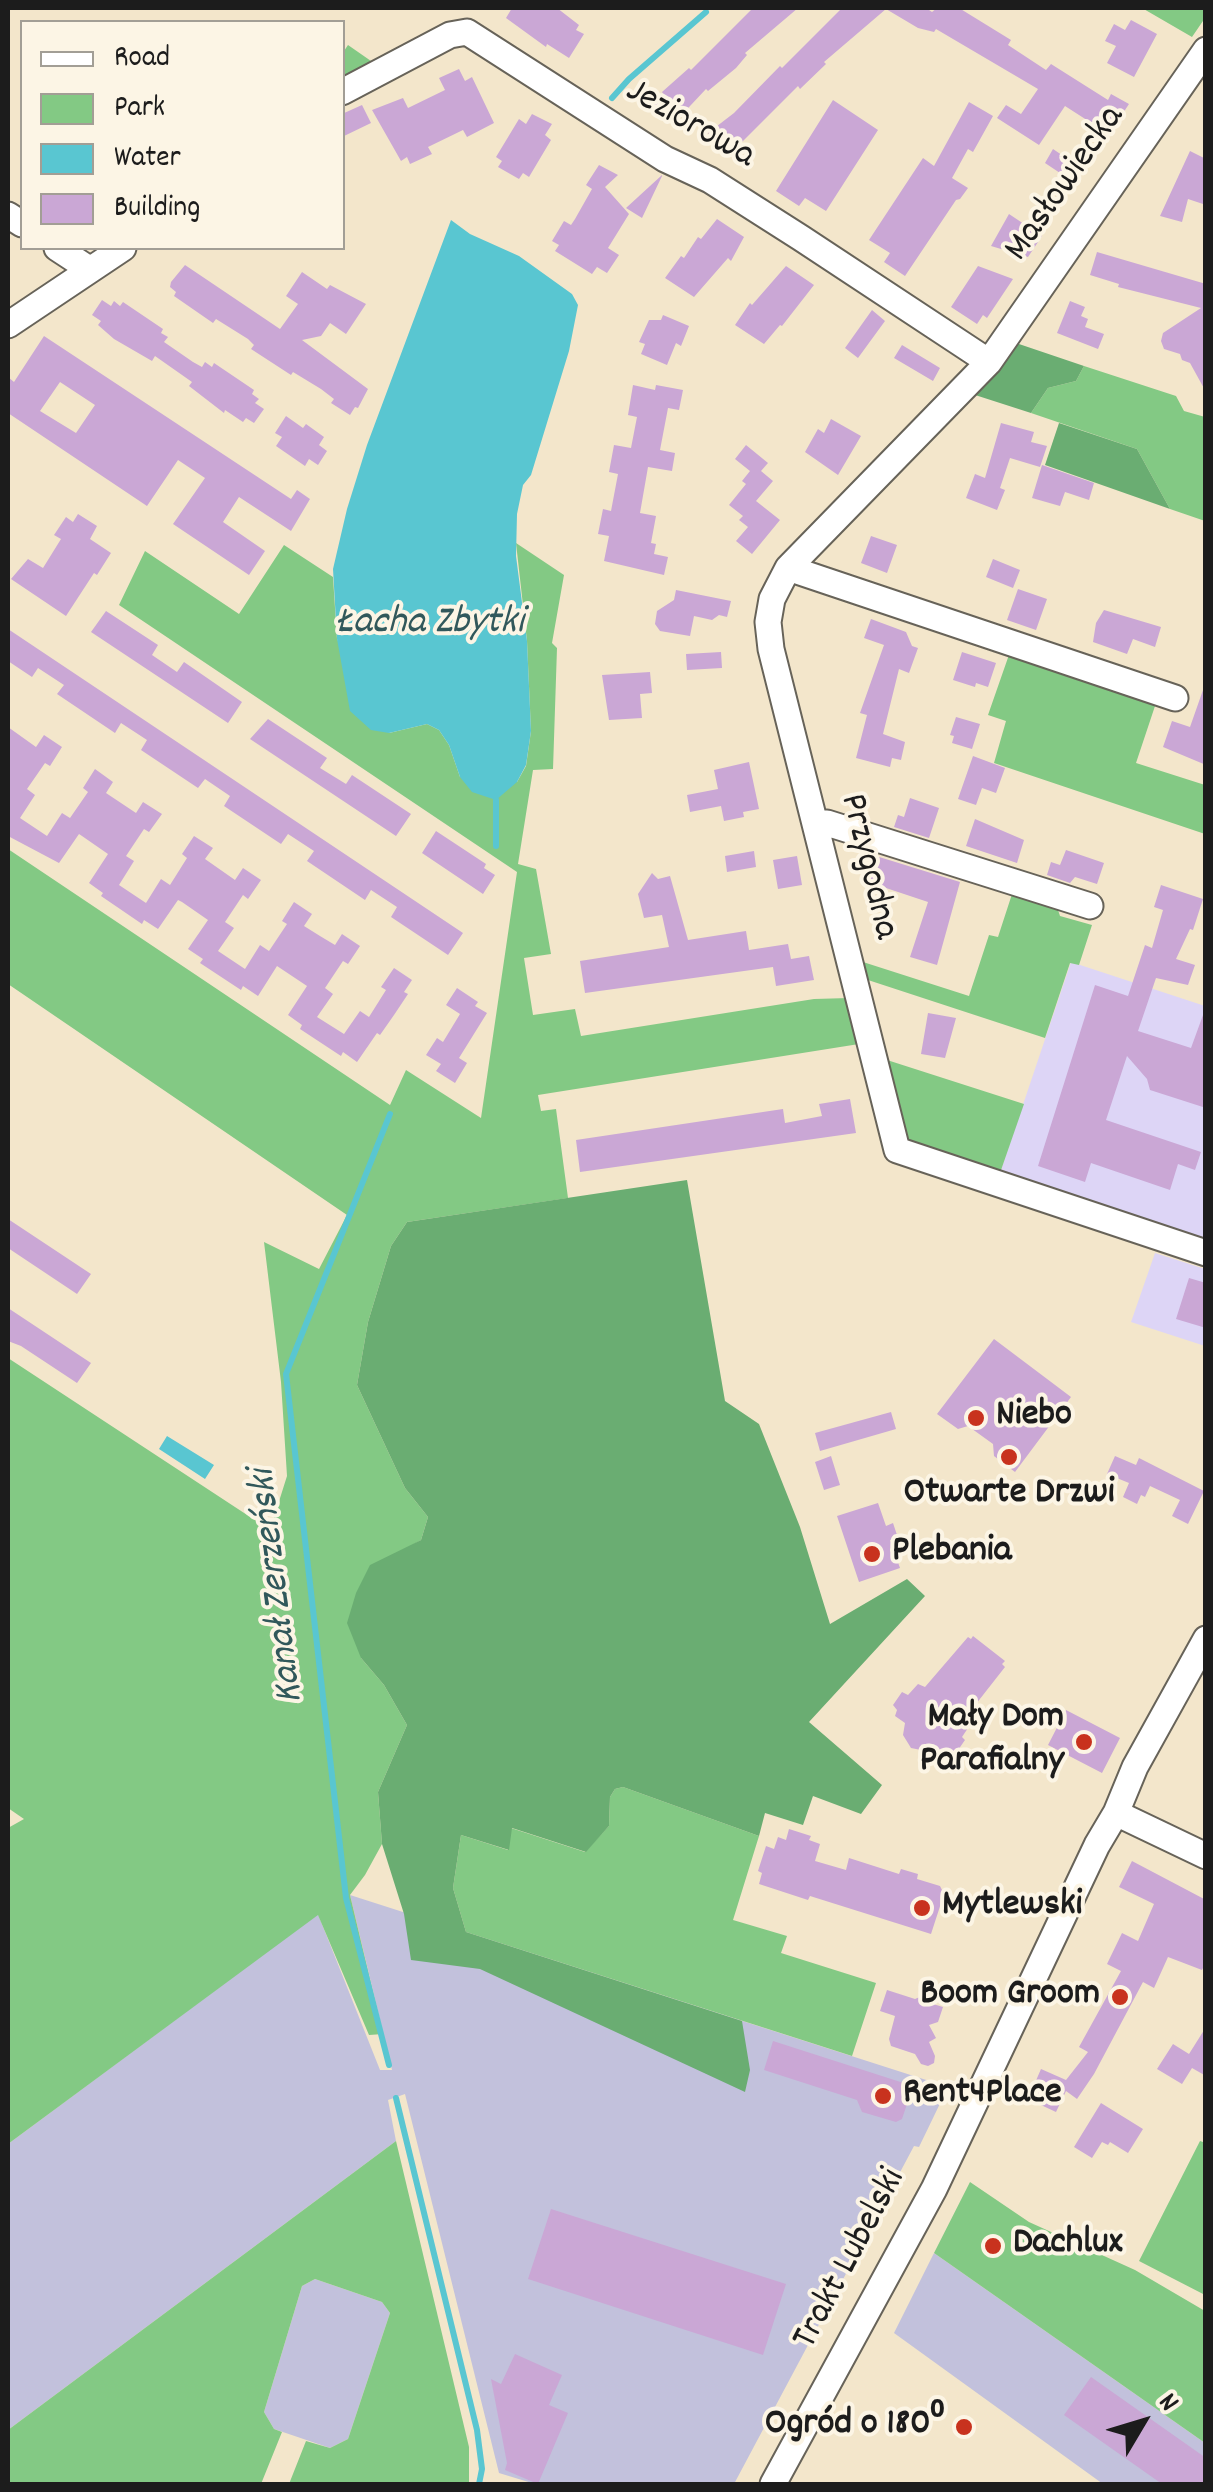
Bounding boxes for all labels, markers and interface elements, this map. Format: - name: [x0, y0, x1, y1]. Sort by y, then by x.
- legend: [20, 20, 345, 250]
- text: Road: [114, 38, 170, 81]
- street label: Jeziorowa: [616, 71, 762, 181]
- text: Park: [114, 88, 165, 131]
- street label: Masłowiecka: [997, 98, 1137, 272]
- text: Water: [114, 138, 181, 181]
- text: Building: [114, 188, 200, 231]
- water label: Łacha Zbytki: [336, 602, 524, 650]
- street label: Przygodna: [826, 790, 906, 944]
- place label: Niebo: [996, 1395, 1072, 1441]
- marker: Niebo: [965, 1407, 987, 1429]
- marker: Otwarte Drzwi: [998, 1446, 1020, 1468]
- water label: Kanał Zerzeński: [242, 1466, 318, 1706]
- place label: Otwarte Drzwi: [903, 1473, 1115, 1519]
- place label: Plebania: [892, 1531, 1012, 1577]
- marker: Plebania: [861, 1543, 883, 1565]
- place label: Mały Dom Parafialny: [920, 1697, 1064, 1786]
- marker: Mały Dom Parafialny: [1073, 1731, 1095, 1753]
- place label: Mytlewski: [942, 1885, 1082, 1931]
- marker: Mytlewski: [911, 1897, 933, 1919]
- place label: Boom Groom: [920, 1974, 1100, 2020]
- marker: Boom Groom: [1109, 1986, 1131, 2008]
- place label: Rent4Place: [903, 2073, 1062, 2119]
- marker: Rent4Place: [872, 2085, 894, 2107]
- street label: Trakt Lubelski: [785, 2162, 919, 2358]
- place label: Dachlux: [1013, 2223, 1123, 2269]
- marker: Dachlux: [982, 2235, 1004, 2257]
- north arrow: [1093, 2372, 1193, 2472]
- text: N: [1147, 2386, 1187, 2421]
- place label: Ogród o 180⁰: [765, 2404, 944, 2450]
- marker: Ogród o 180⁰: [953, 2416, 975, 2438]

